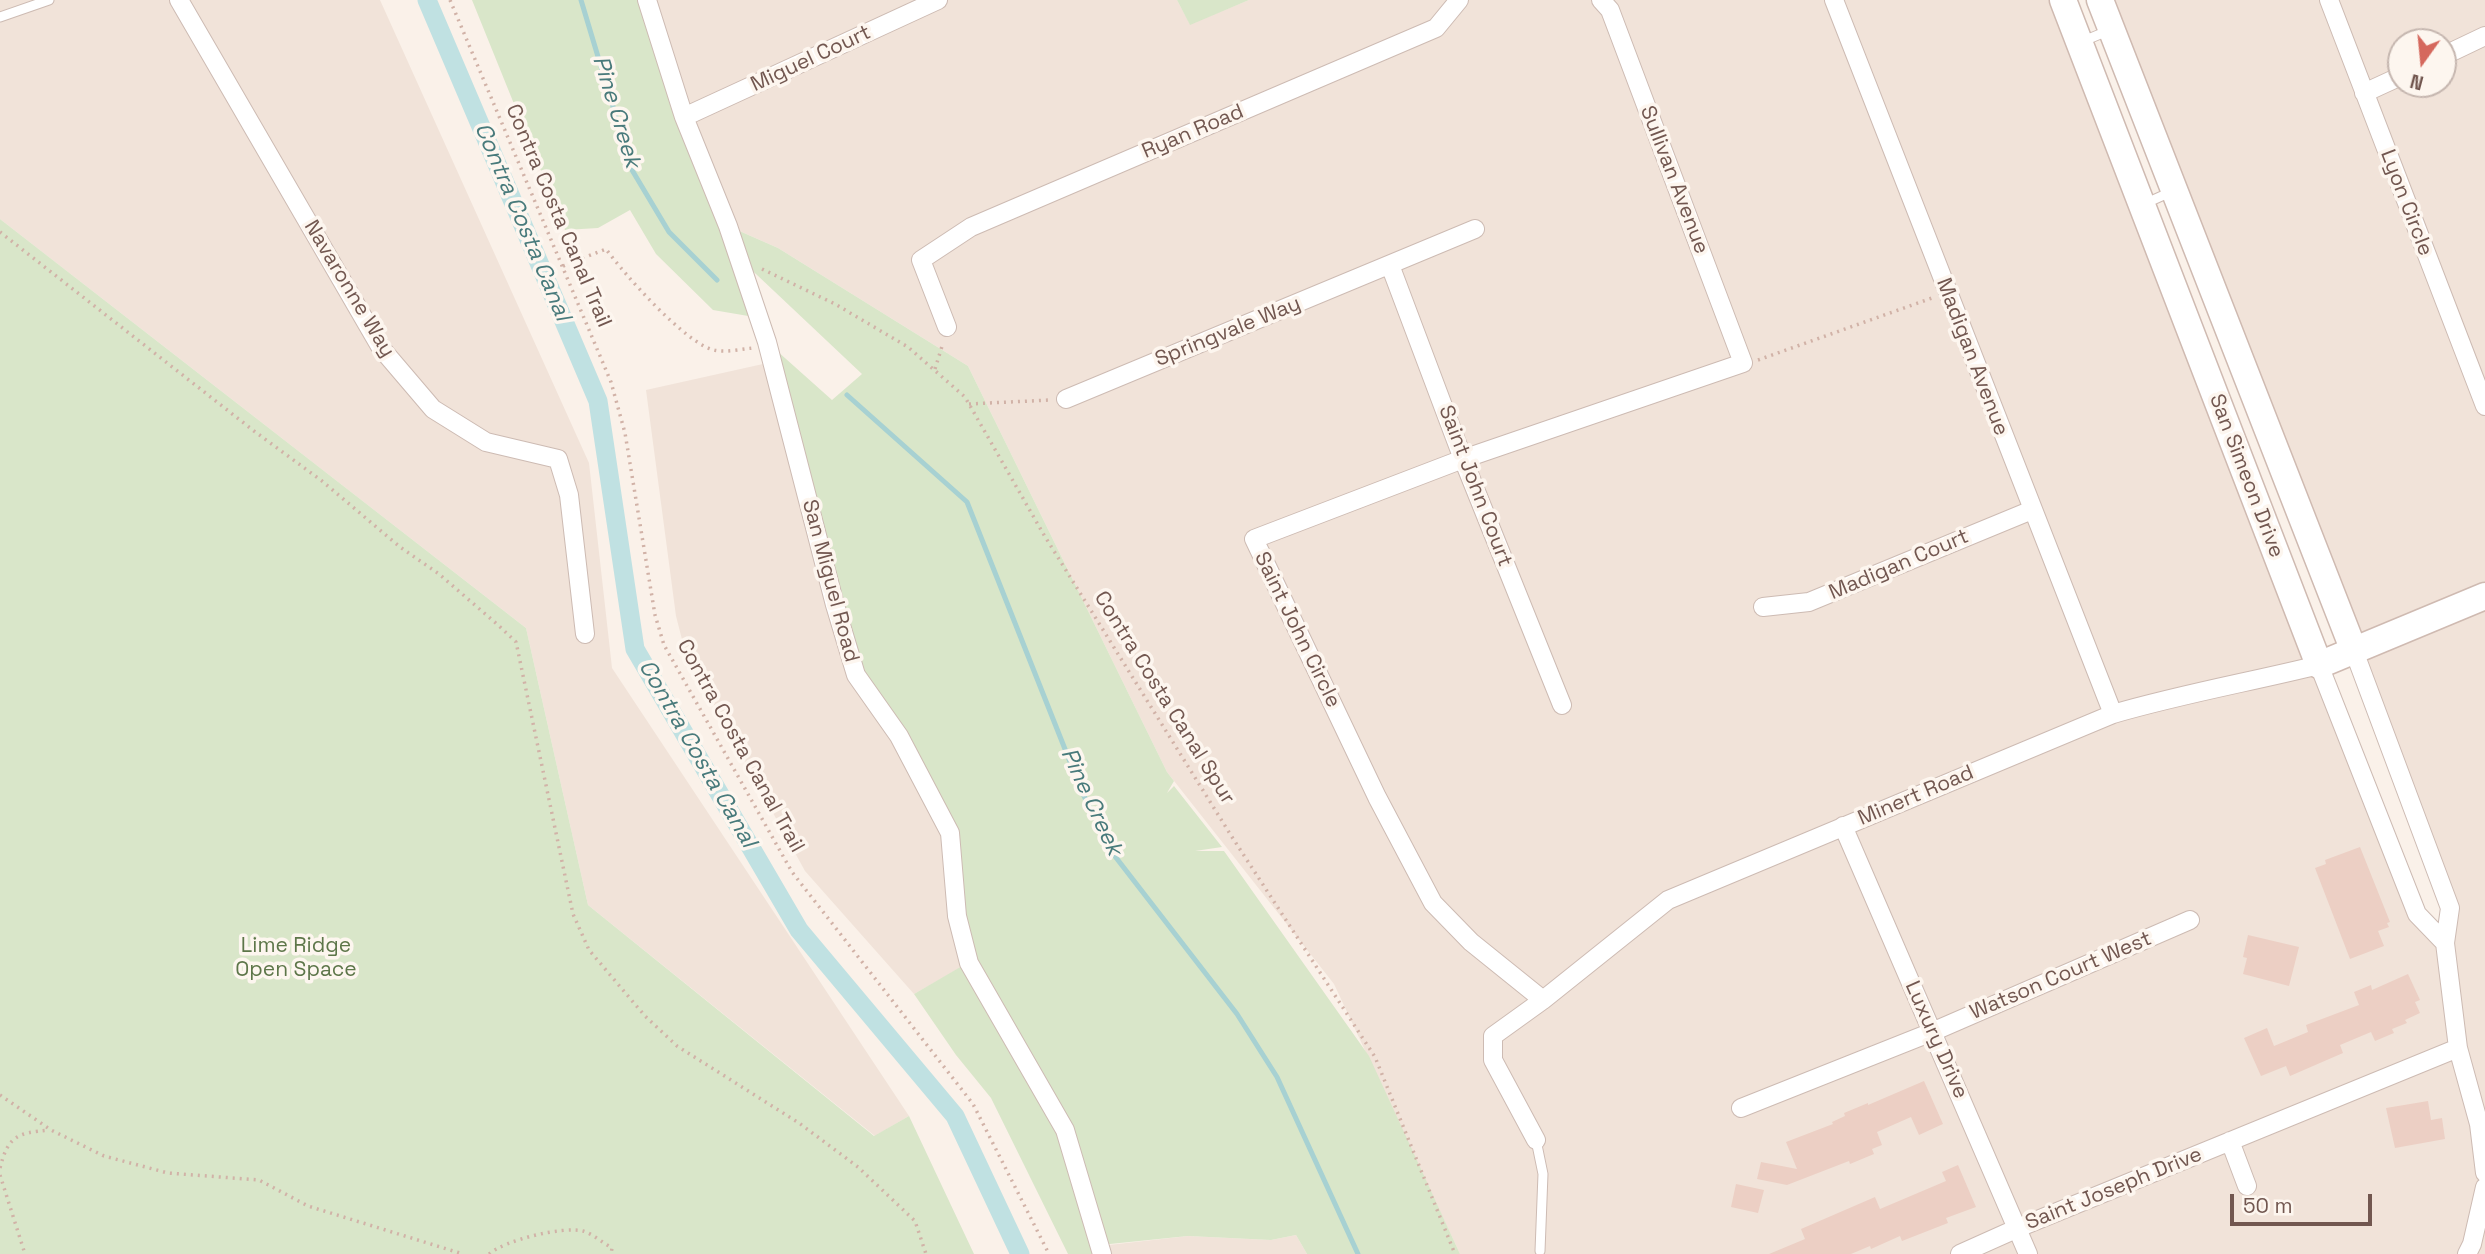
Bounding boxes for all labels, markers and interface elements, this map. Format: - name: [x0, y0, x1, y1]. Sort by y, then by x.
- street label: Miguel Court: [747, 20, 875, 98]
- north arrow: [2387, 28, 2457, 98]
- water label: Pine Creek: [586, 53, 646, 171]
- text: N: [2408, 68, 2426, 96]
- street label: Ryan Road: [1138, 99, 1248, 165]
- street label: Contra Costa Canal Trail: [500, 101, 616, 331]
- street label: Sullivan Avenue: [1634, 102, 1714, 258]
- water label: Contra Costa Canal: [468, 119, 576, 325]
- street label: Lyon Circle: [2374, 146, 2438, 260]
- street label: Navaronne Way: [298, 216, 400, 362]
- street label: Madigan Avenue: [1930, 275, 2014, 439]
- street label: Springvale Way: [1152, 291, 1304, 373]
- street label: San Simeon Drive: [2203, 391, 2289, 561]
- street label: Saint John Court: [1433, 402, 1517, 570]
- street label: San Miguel Road: [796, 497, 864, 665]
- street label: Madigan Court: [1825, 524, 1973, 606]
- street label: Saint John Circle: [1248, 548, 1346, 712]
- street label: Contra Costa Canal Spur: [1088, 587, 1240, 809]
- street label: Contra Costa Canal Trail: [671, 635, 809, 857]
- water label: Contra Costa Canal: [632, 655, 762, 853]
- water label: Pine Creek: [1054, 744, 1128, 860]
- street label: Minert Road: [1854, 760, 1978, 832]
- street label: Watson Court West: [1966, 926, 2156, 1026]
- park label: Lime Ridge Open Space: [235, 933, 357, 983]
- street label: Luxury Drive: [1899, 977, 1973, 1103]
- street label: Saint Joseph Drive: [2022, 1142, 2206, 1236]
- scale bar: [2233, 1180, 2375, 1224]
- text: 50 m: [2243, 1192, 2293, 1219]

